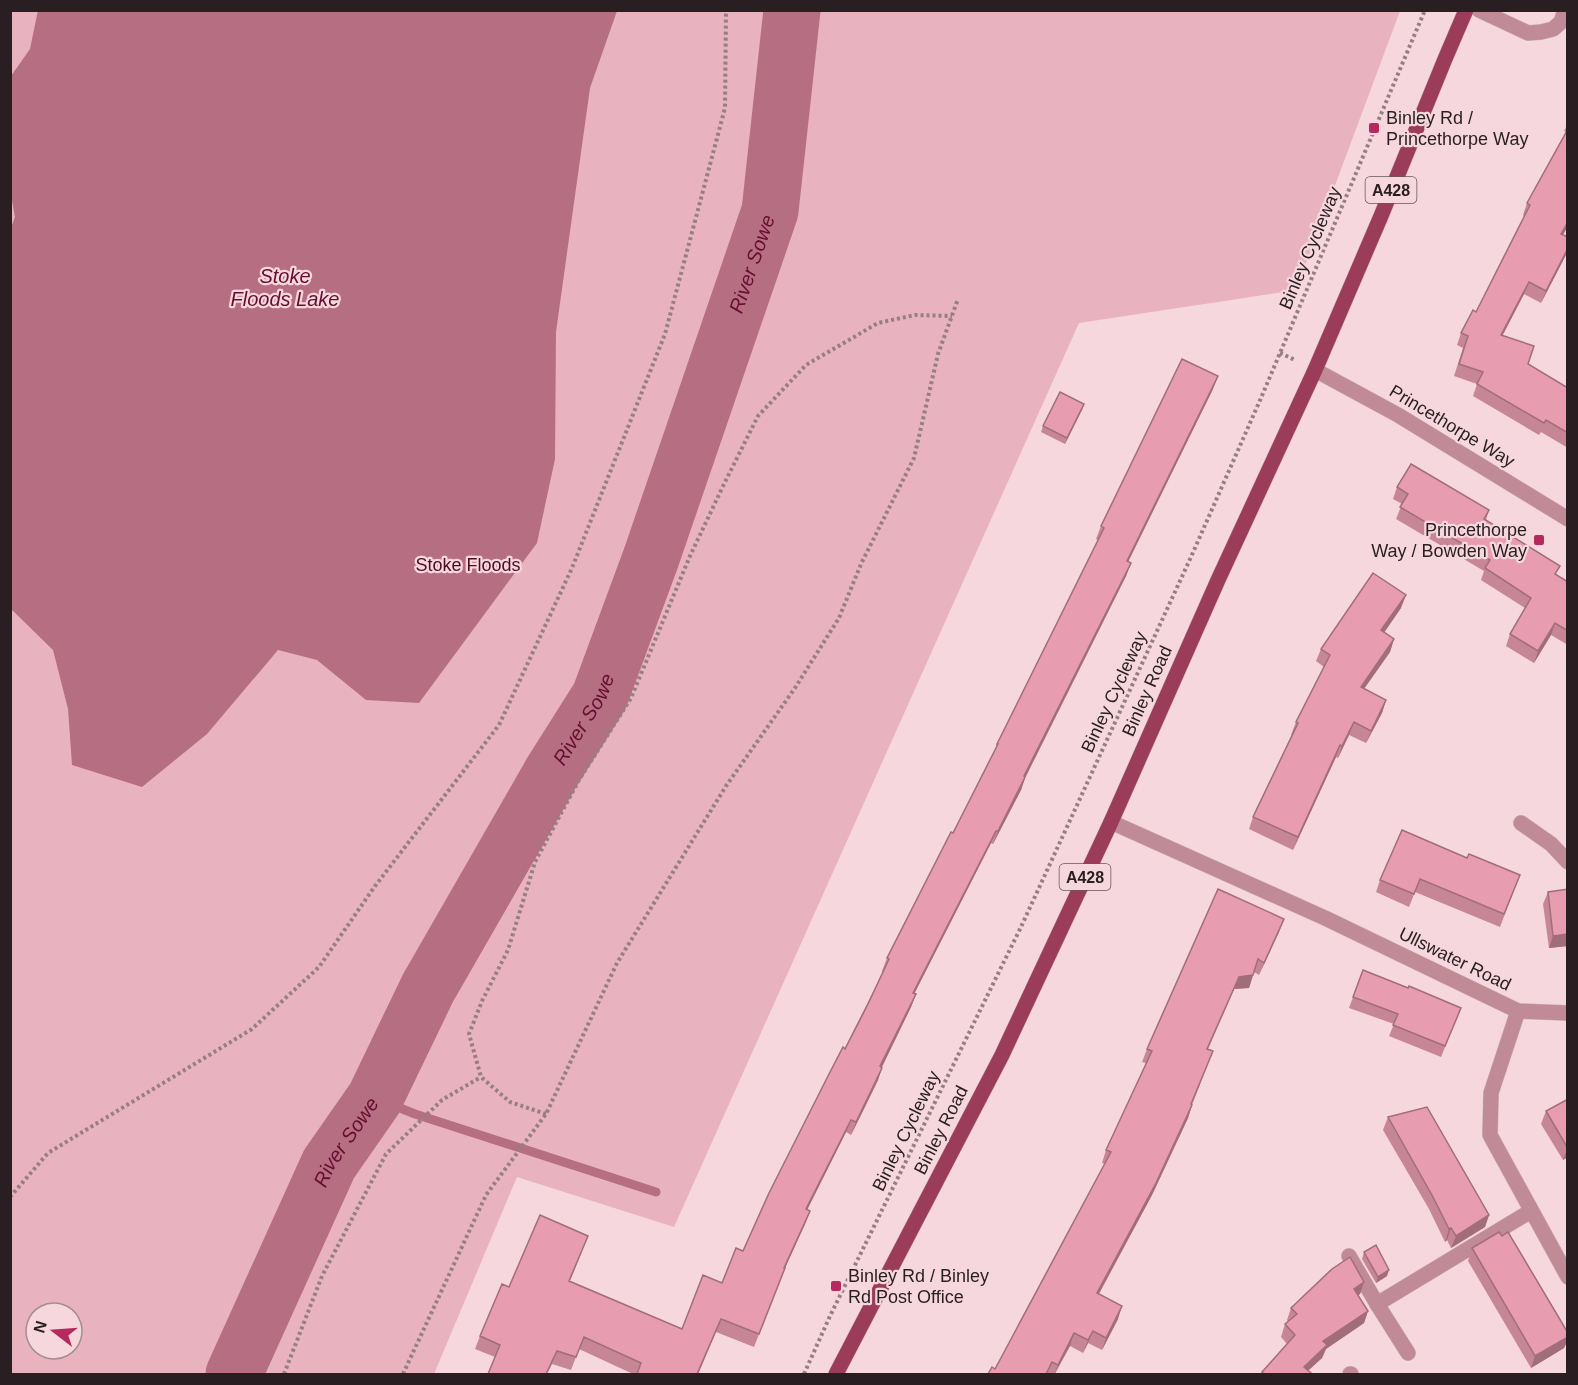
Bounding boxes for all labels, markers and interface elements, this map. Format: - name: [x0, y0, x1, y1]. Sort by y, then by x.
- place label: Binley Rd / Princethorpe Way: [1386, 108, 1528, 149]
- marker: Binley Rd / Princethorpe Way: [1367, 121, 1381, 135]
- road number: A428: [1366, 177, 1416, 203]
- street label: Binley Cycleway: [1275, 184, 1345, 312]
- water label: River Sowe: [725, 212, 779, 316]
- water label: Stoke Floods Lake: [231, 265, 339, 310]
- street label: Princethorpe Way: [1386, 381, 1518, 471]
- place label: Princethorpe Way / Bowden Way: [1371, 520, 1527, 561]
- marker: Princethorpe Way / Bowden Way: [1532, 533, 1546, 547]
- park label: Stoke Floods: [415, 555, 521, 575]
- street label: Binley Cycleway: [1077, 628, 1151, 756]
- street label: Binley Road: [1118, 643, 1176, 739]
- water label: River Sowe: [548, 670, 618, 769]
- road number: A428: [1060, 864, 1110, 890]
- street label: Ullswater Road: [1396, 923, 1514, 995]
- street label: Binley Cycleway: [868, 1068, 944, 1194]
- street label: Binley Road: [910, 1082, 972, 1178]
- water label: River Sowe: [309, 1093, 383, 1190]
- place label: Binley Rd / Binley Rd Post Office: [848, 1266, 989, 1307]
- marker: Binley Rd / Binley Rd Post Office: [829, 1279, 843, 1293]
- north arrow: [24, 1301, 84, 1361]
- text: N: [30, 1319, 50, 1335]

